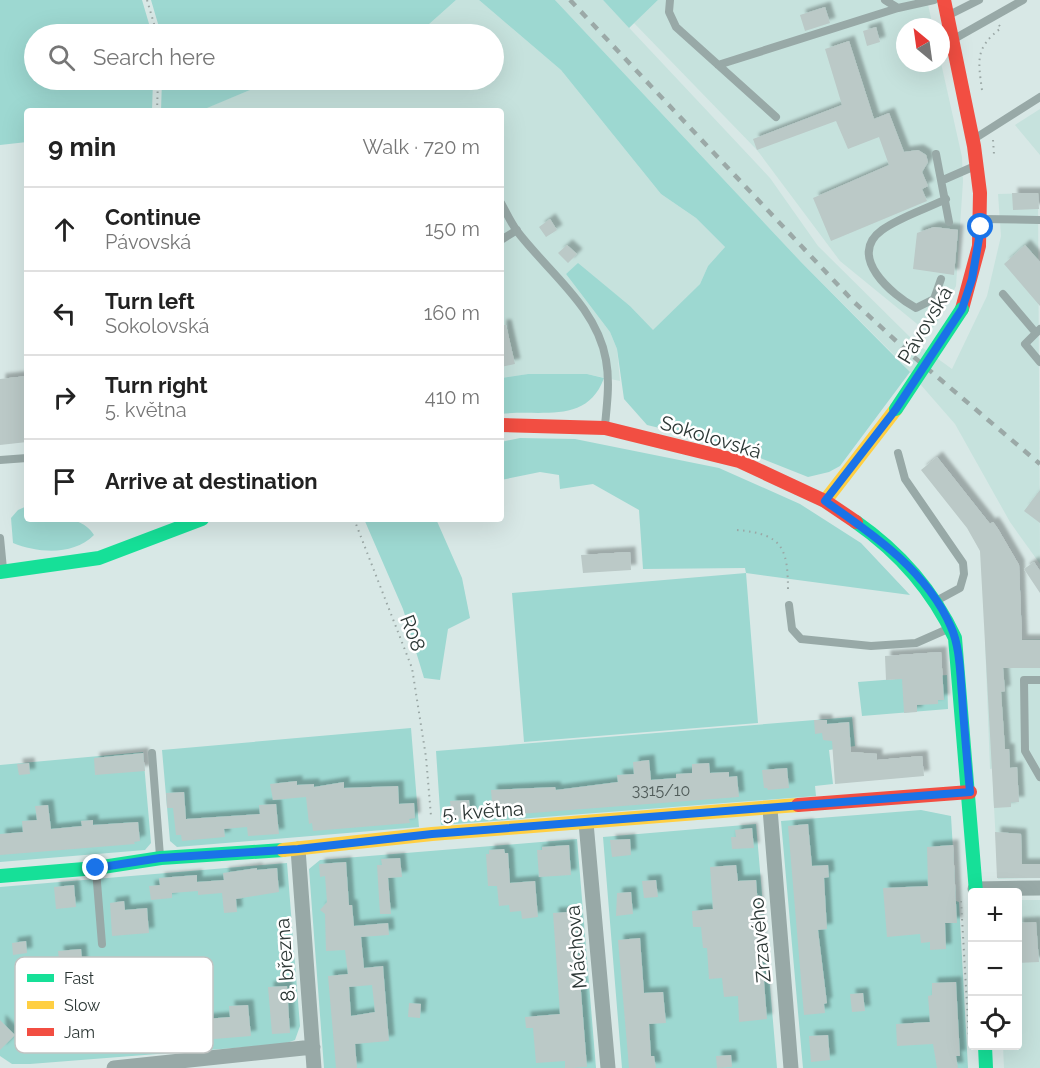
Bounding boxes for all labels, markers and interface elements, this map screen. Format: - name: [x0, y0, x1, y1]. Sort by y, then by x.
- north arrow: [896, 18, 950, 72]
- search box: [24, 24, 504, 90]
- icon: search: [45, 41, 78, 74]
- text: Search here: [93, 44, 215, 70]
- text: 9 min: [48, 132, 116, 162]
- text: Walk · 720 m: [362, 135, 480, 159]
- text: Continue: [105, 204, 201, 230]
- icon: ahead: [48, 213, 81, 246]
- route start: [967, 213, 993, 239]
- text: 150 m: [425, 217, 480, 241]
- text: Pávovská: [105, 230, 191, 254]
- street label: Pávovská: [892, 282, 958, 368]
- text: Turn left: [105, 288, 195, 314]
- icon: left: [48, 297, 81, 330]
- text: 160 m: [424, 301, 480, 325]
- text: Sokolovská: [105, 314, 210, 338]
- text: Turn right: [105, 372, 208, 398]
- icon: right: [48, 381, 81, 414]
- text: 410 m: [425, 385, 480, 409]
- text: 5. května: [105, 398, 187, 422]
- street label: Sokolovská: [658, 410, 764, 464]
- icon: arrive: [48, 465, 81, 498]
- text: Arrive at destination: [105, 468, 318, 494]
- street label: R08: [395, 611, 431, 655]
- house number: 3315/10: [632, 781, 690, 800]
- street label: 5. května: [441, 796, 525, 826]
- route end: [82, 854, 108, 880]
- map controls: [968, 888, 1022, 1050]
- button: +: [968, 888, 1022, 942]
- street label: Zrzavého: [744, 896, 776, 984]
- street label: Máchova: [560, 904, 592, 990]
- street label: 8. března: [270, 917, 300, 1003]
- button: −: [968, 942, 1022, 996]
- legend: [15, 957, 213, 1053]
- text: Fast: [64, 969, 95, 988]
- text: Slow: [64, 996, 100, 1015]
- button: locate: [968, 996, 1022, 1050]
- text: Jam: [64, 1023, 95, 1042]

